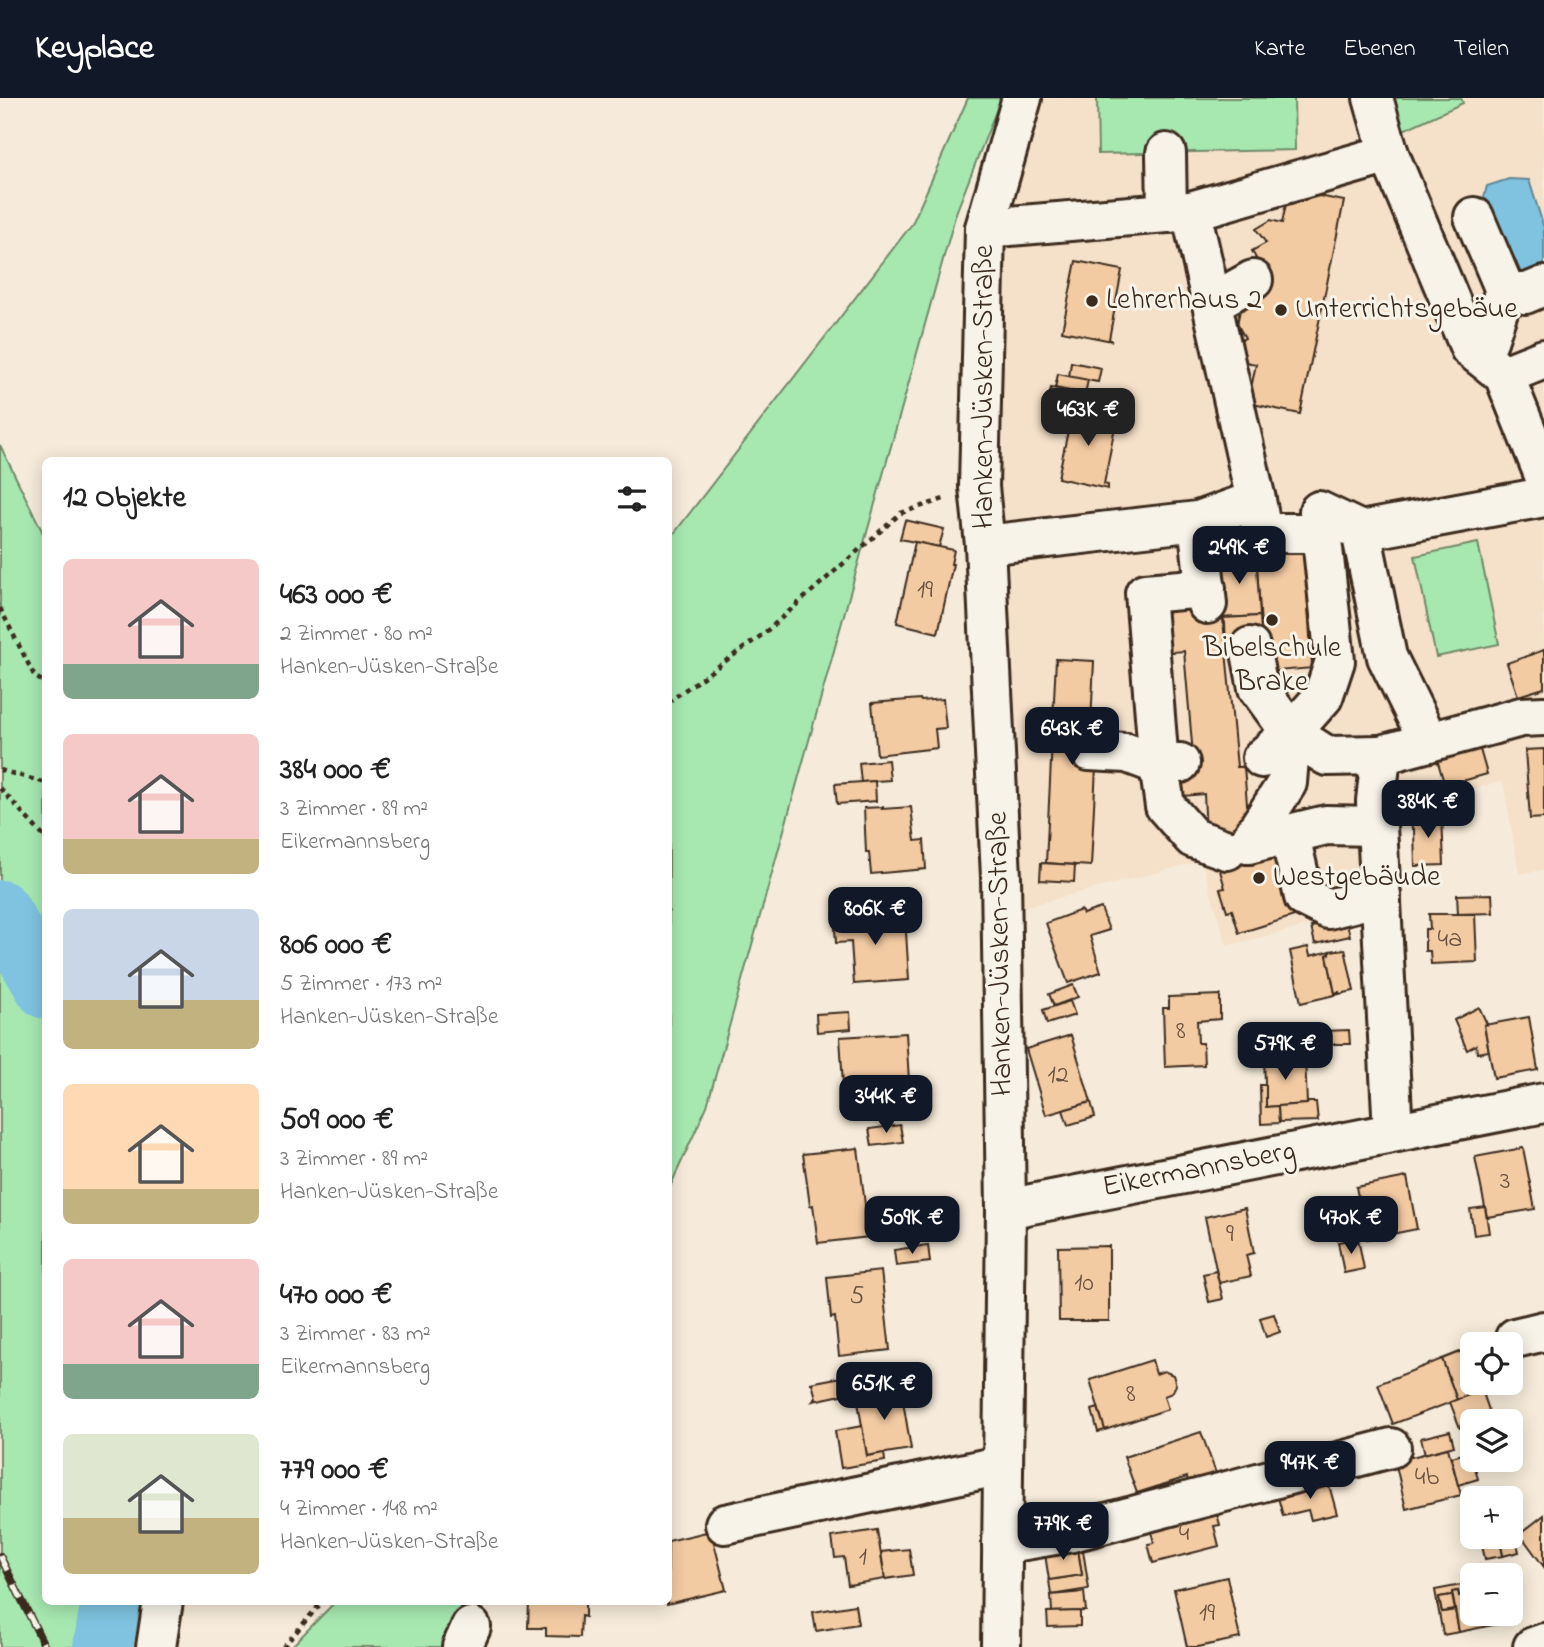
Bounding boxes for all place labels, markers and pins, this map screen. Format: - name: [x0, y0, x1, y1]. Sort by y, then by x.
- place label: Lehrerhaus 2: [1106, 279, 1262, 323]
- place label: Unterrichtsgebäue: [1295, 288, 1518, 332]
- marker: Lehrerhaus 2: [1084, 293, 1100, 309]
- marker: Unterrichtsgebäue: [1273, 302, 1289, 318]
- pin: 463K €: [1031, 388, 1145, 448]
- pin: 249K €: [1182, 526, 1296, 586]
- marker: Bibelschule Brake: [1264, 612, 1280, 628]
- place label: Bibelschule Brake: [1202, 627, 1342, 705]
- pin: 643K €: [1015, 708, 1129, 767]
- pin: 384K €: [1371, 780, 1485, 840]
- place label: Westgebäude: [1273, 856, 1441, 900]
- marker: Westgebäude: [1251, 870, 1267, 886]
- pin: 806K €: [818, 888, 932, 947]
- pin: 579K €: [1228, 1023, 1342, 1082]
- pin: 344K €: [829, 1076, 943, 1135]
- pin: 509K €: [855, 1196, 969, 1256]
- pin: 470K €: [1294, 1196, 1408, 1256]
- pin: 651K €: [827, 1362, 941, 1422]
- pin: 947K €: [1253, 1442, 1367, 1501]
- pin: 779K €: [1006, 1502, 1120, 1562]

